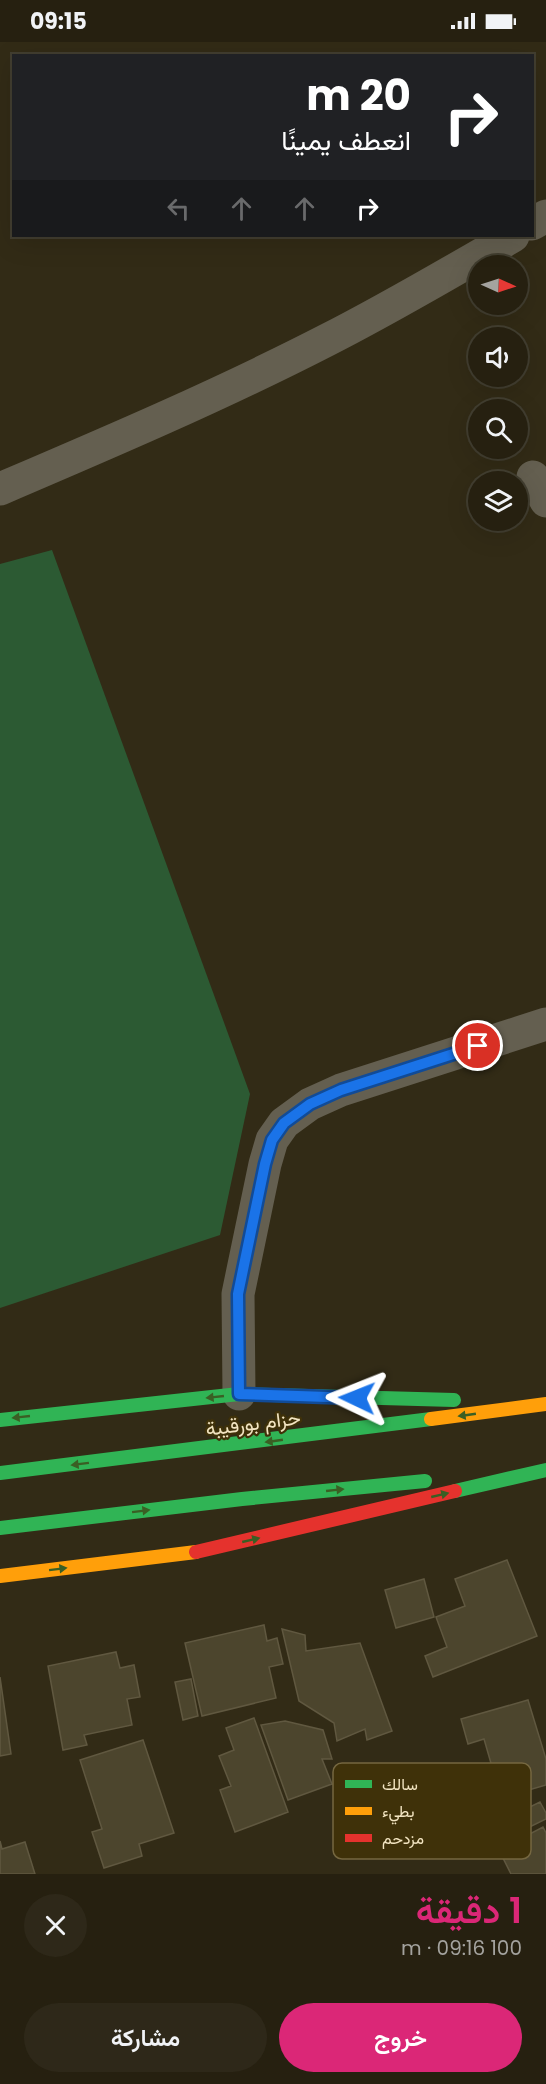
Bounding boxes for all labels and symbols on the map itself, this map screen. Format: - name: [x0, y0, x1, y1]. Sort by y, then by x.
- north arrow: [468, 255, 528, 315]
- pin: [452, 1020, 503, 1071]
- position arrow: [325, 1366, 389, 1430]
- one-way arrow: [205, 1392, 224, 1402]
- street label: حزام بورقيبة: [204, 1403, 302, 1443]
- one-way arrow: [458, 1410, 477, 1420]
- one-way arrow: [11, 1412, 30, 1422]
- one-way arrow: [264, 1436, 283, 1445]
- one-way arrow: [71, 1459, 90, 1468]
- one-way arrow: [326, 1485, 345, 1495]
- one-way arrow: [431, 1489, 450, 1499]
- one-way arrow: [132, 1506, 151, 1516]
- one-way arrow: [241, 1534, 260, 1544]
- one-way arrow: [49, 1564, 68, 1574]
- legend: [333, 1763, 531, 1859]
- text: سالك: [382, 1773, 418, 1796]
- text: بطيء: [382, 1800, 414, 1825]
- text: مزدحم: [382, 1827, 424, 1850]

